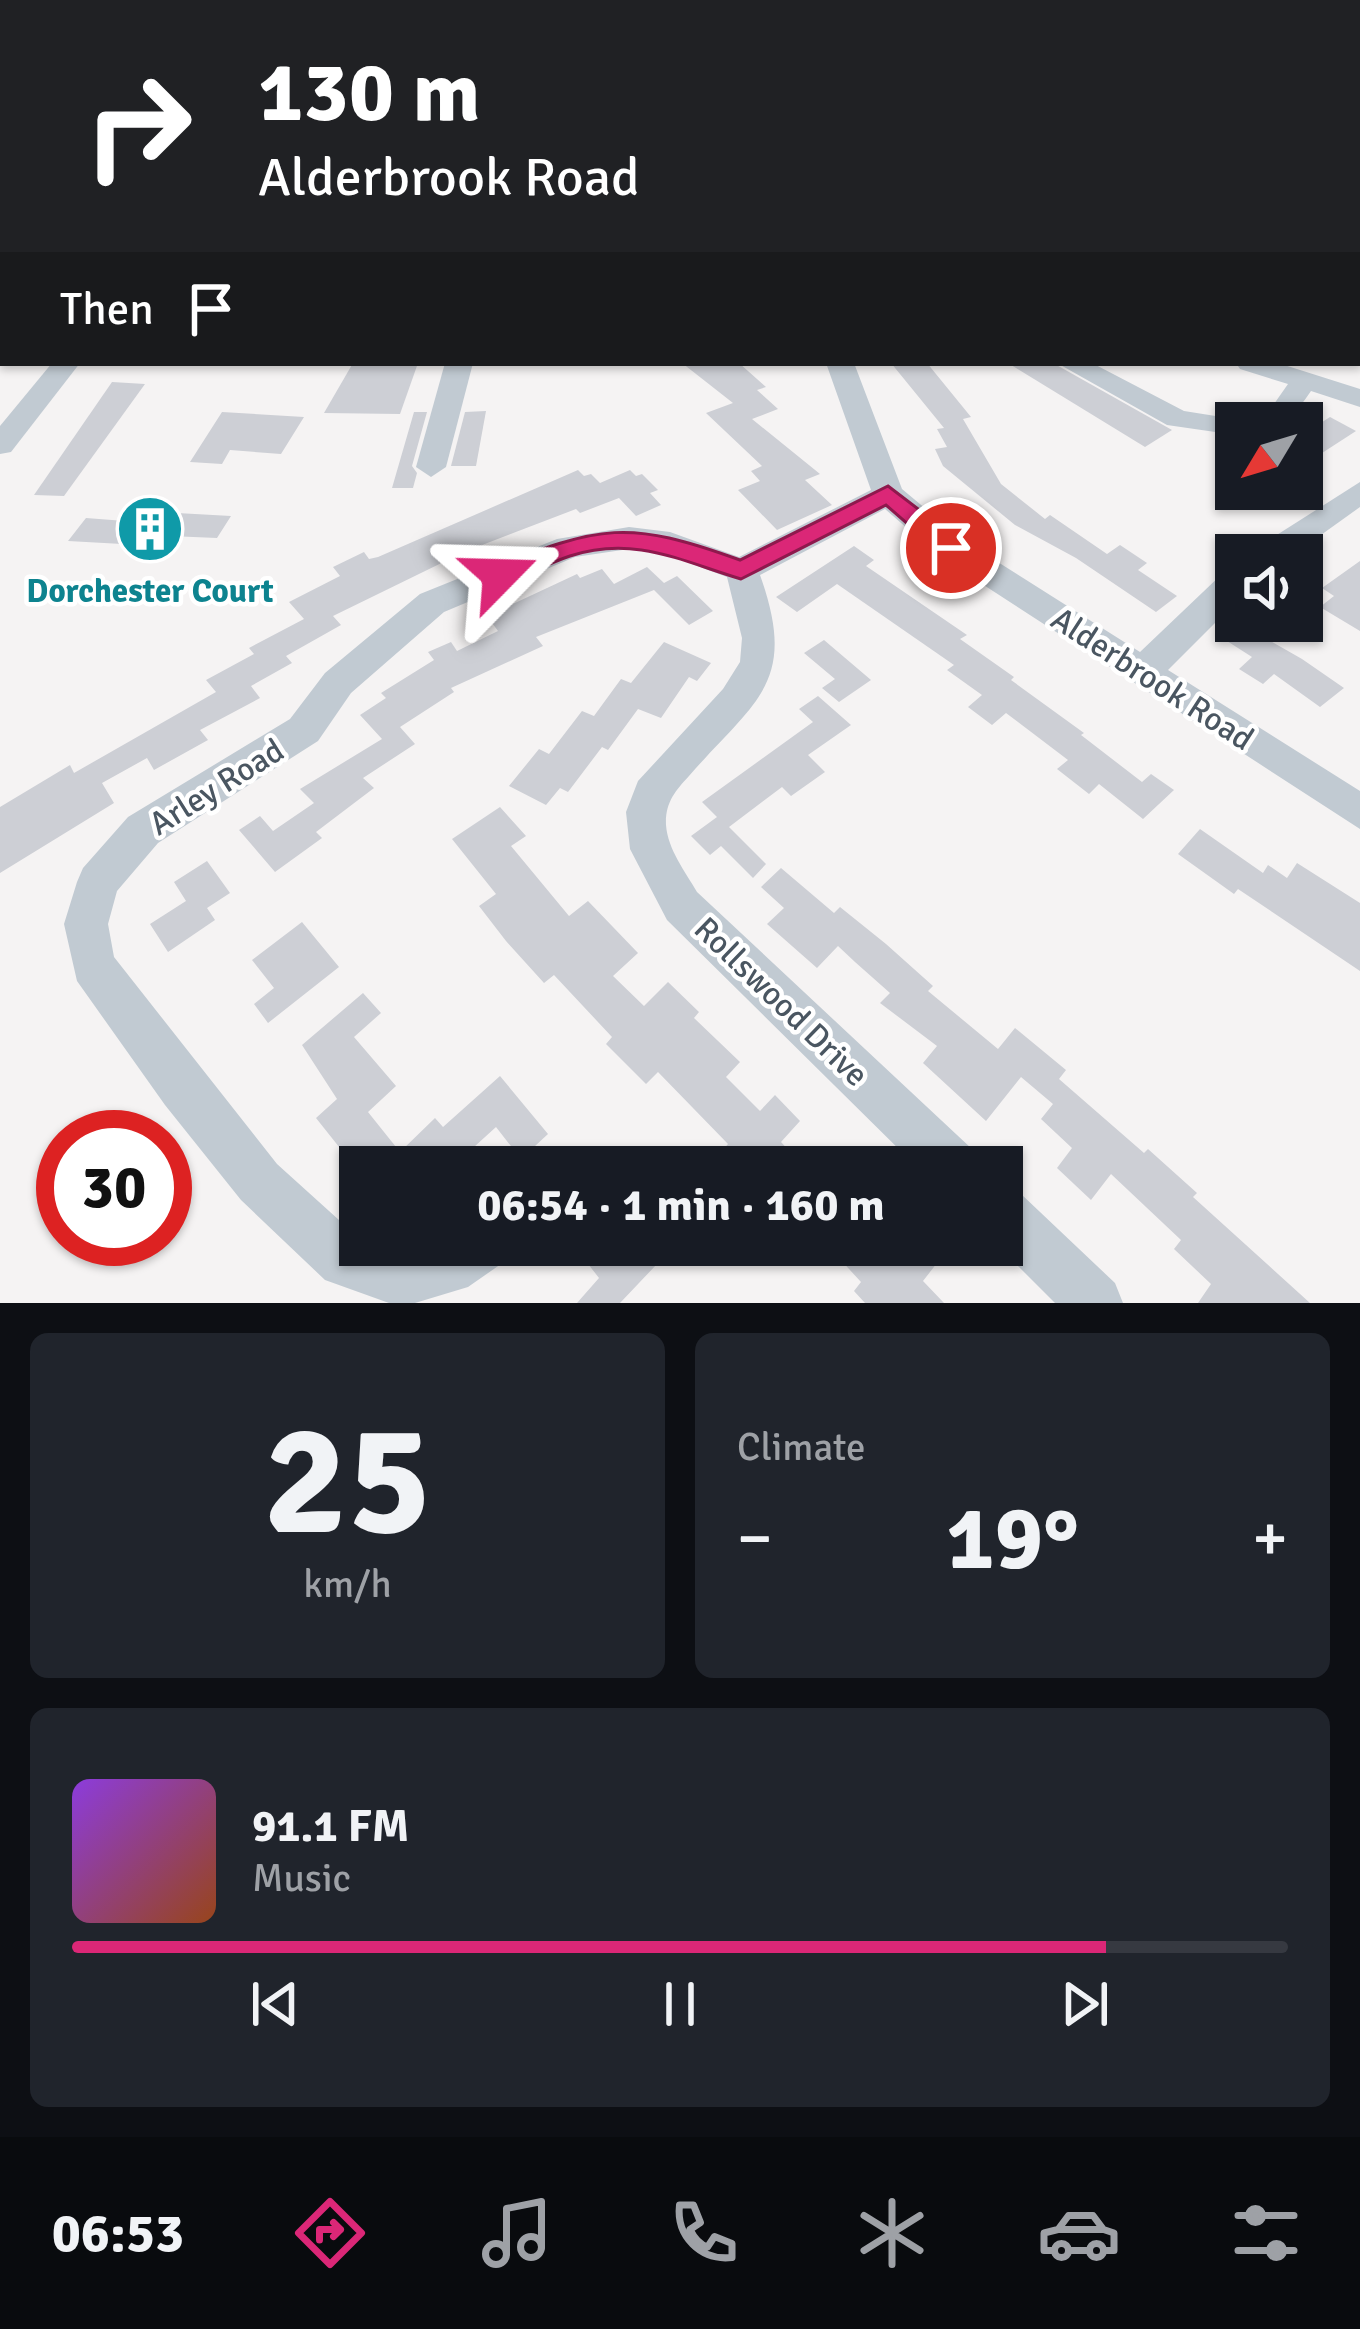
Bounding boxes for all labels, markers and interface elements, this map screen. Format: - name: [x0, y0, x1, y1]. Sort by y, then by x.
- text: 130 m: [258, 41, 480, 145]
- icon: right: [60, 48, 216, 204]
- text: Alderbrook Road: [258, 144, 640, 211]
- icon: arrive: [178, 276, 244, 342]
- text: Then: [60, 282, 154, 337]
- north arrow: [1215, 402, 1323, 510]
- map controls: [1215, 402, 1323, 642]
- building icon: Dorchester Court: [115, 494, 185, 564]
- pin: [900, 497, 1002, 599]
- position arrow: [437, 512, 563, 638]
- icon: arrive: [918, 515, 984, 581]
- button: sound: [1215, 534, 1323, 642]
- place label: Dorchester Court: [26, 571, 274, 612]
- street label: Alderbrook Road: [1043, 599, 1261, 760]
- street label: Arley Road: [142, 730, 292, 845]
- street label: Rollswood Drive: [685, 909, 877, 1095]
- speed limit sign: 30: [36, 1110, 192, 1266]
- text: 06:54 · 1 min · 160 m: [477, 1178, 885, 1233]
- text: 25: [263, 1385, 432, 1578]
- text: Climate: [737, 1423, 866, 1471]
- text: 19°: [946, 1483, 1079, 1594]
- text: −: [737, 1498, 773, 1579]
- text: +: [1252, 1498, 1288, 1579]
- text: km/h: [303, 1560, 392, 1608]
- text: 91.1 FM: [252, 1799, 409, 1854]
- text: Music: [252, 1854, 351, 1902]
- icon: previous: [242, 1971, 308, 2037]
- icon: pause: [647, 1971, 713, 2037]
- icon: next: [1052, 1971, 1118, 2037]
- icon: directions: [288, 2191, 372, 2275]
- icon: music: [475, 2191, 559, 2275]
- icon: phone: [662, 2191, 746, 2275]
- icon: climate: [850, 2191, 934, 2275]
- icon: car: [1037, 2191, 1121, 2275]
- icon: filters: [1224, 2191, 1308, 2275]
- text: 06:53: [52, 2200, 184, 2267]

